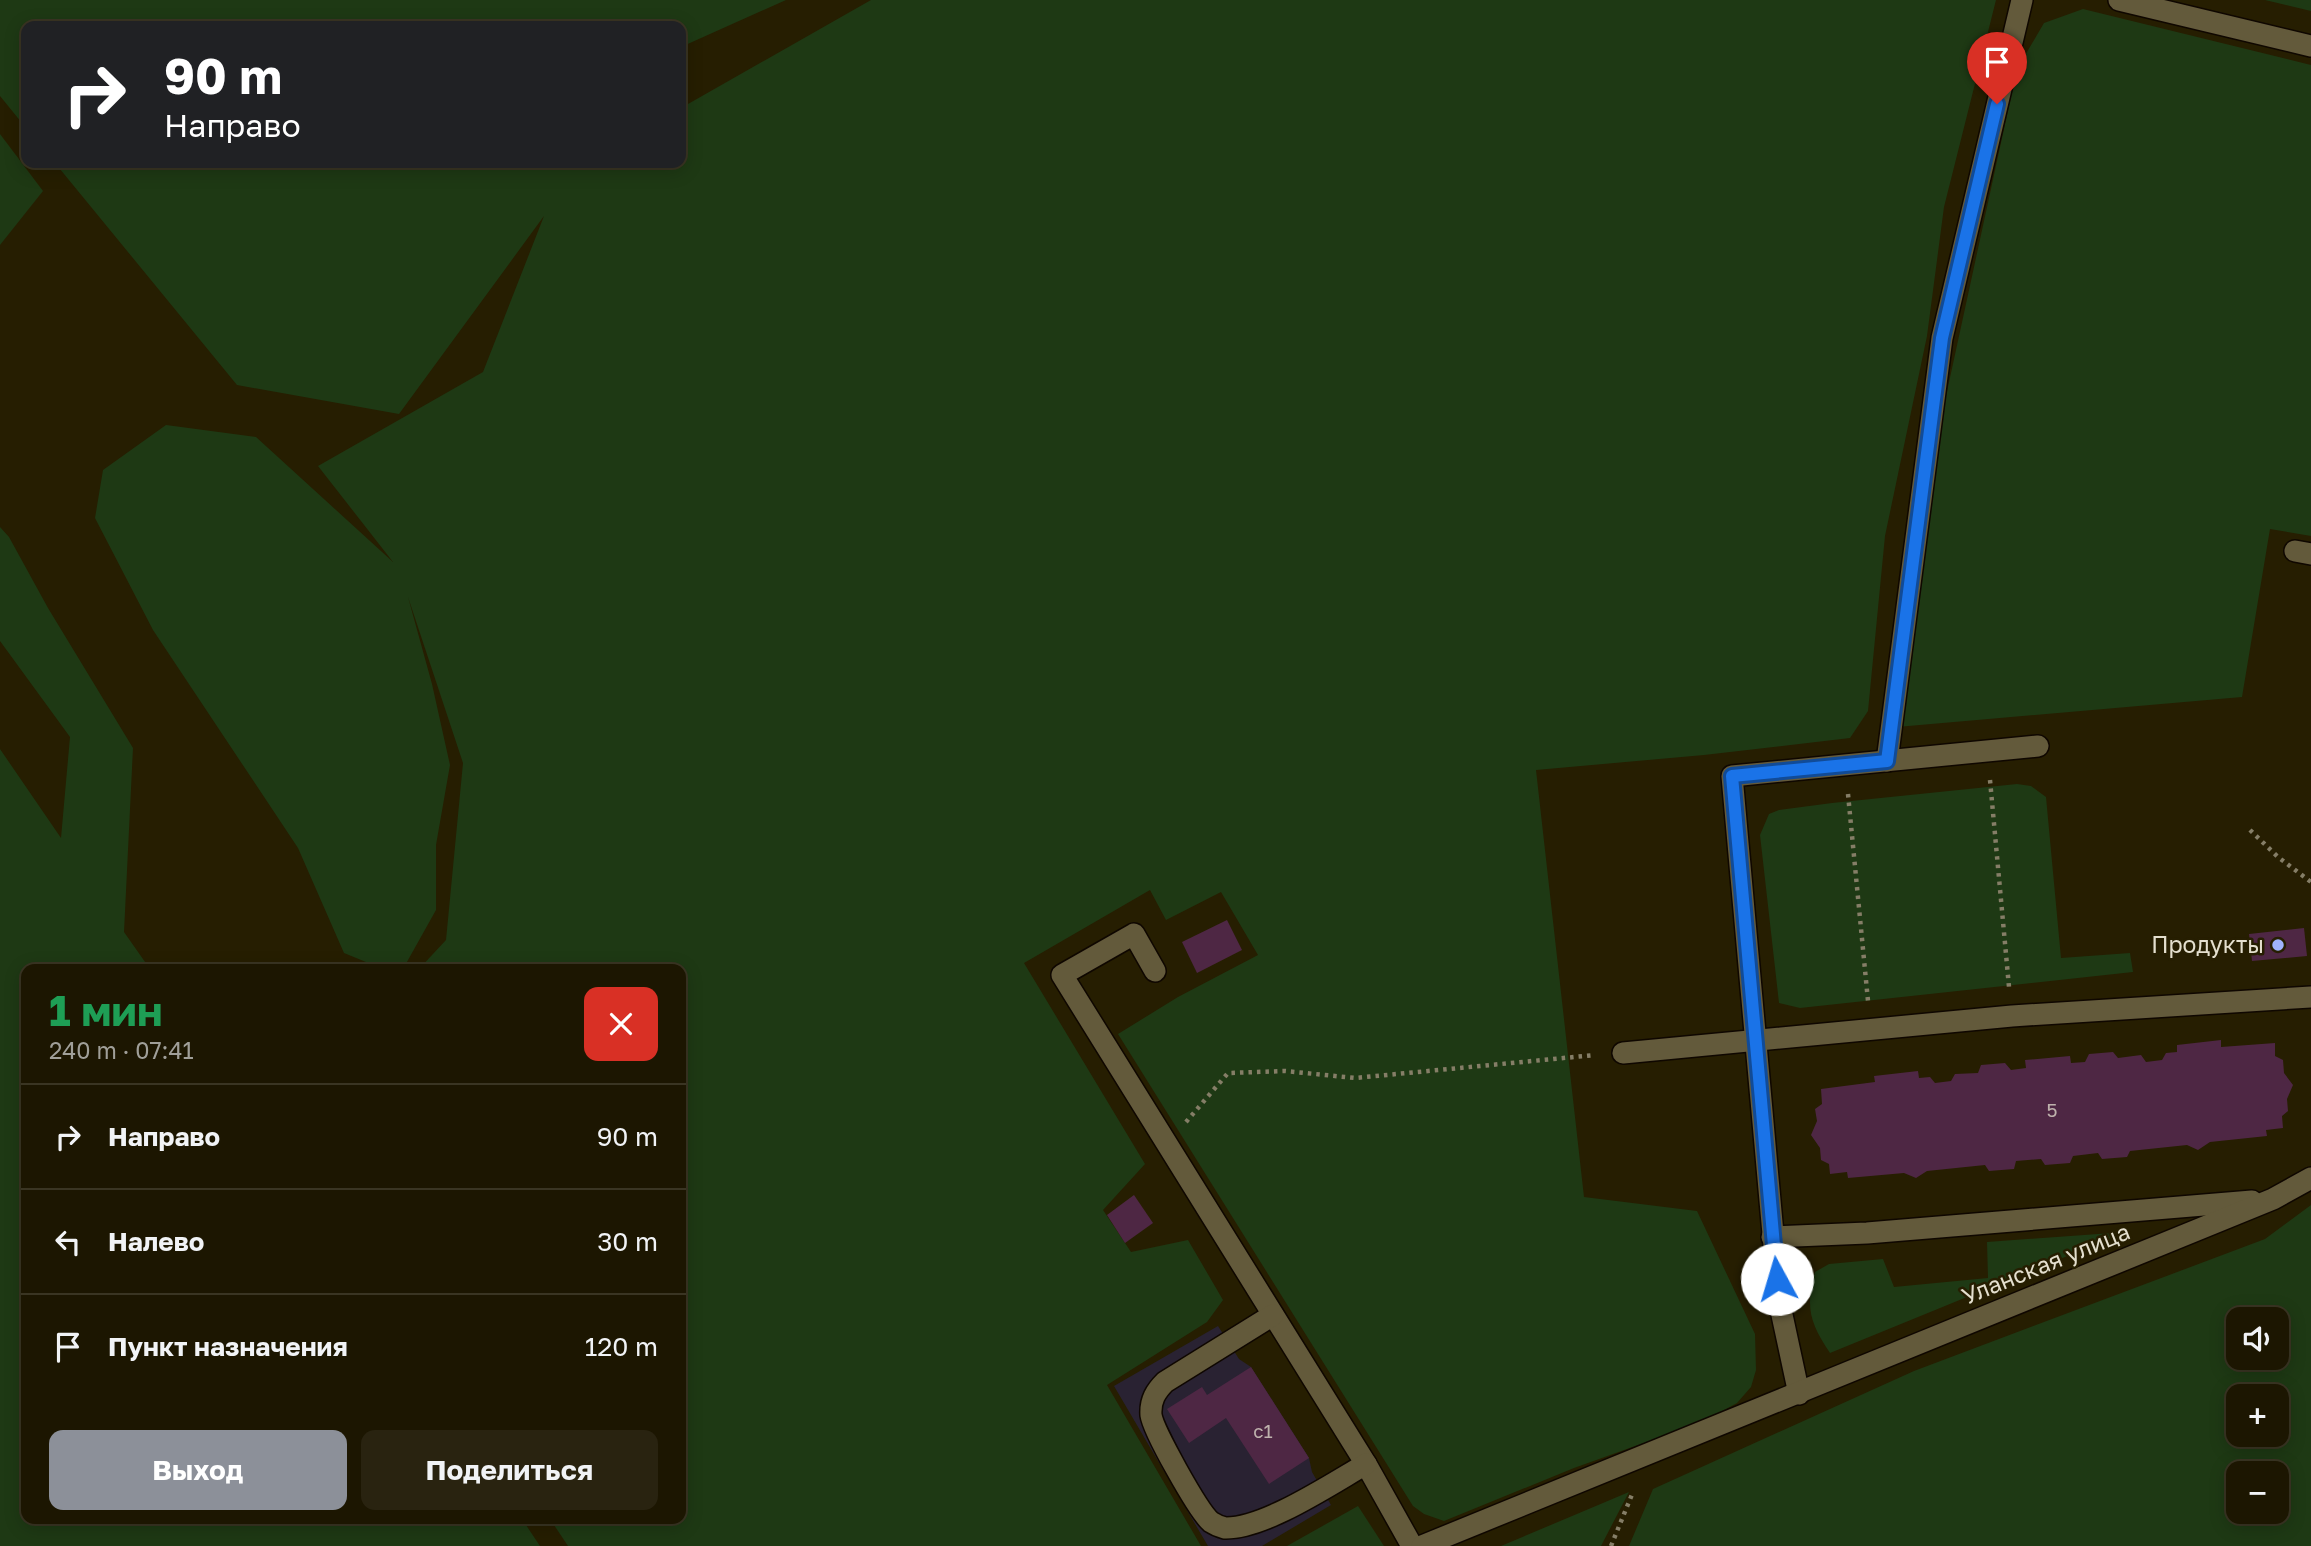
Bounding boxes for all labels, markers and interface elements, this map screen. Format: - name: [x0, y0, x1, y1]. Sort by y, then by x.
- pin: [1967, 32, 2027, 104]
- icon: arrive: [1978, 43, 2016, 81]
- text: 90 m: [164, 46, 282, 105]
- icon: right: [49, 49, 140, 140]
- text: Направо: [164, 106, 301, 144]
- place label: Продукты: [2151, 930, 2264, 958]
- marker: Продукты: [2270, 937, 2286, 953]
- text: 1 мин: [49, 985, 163, 1035]
- button: close: [584, 987, 658, 1061]
- text: 240 m · 07:41: [49, 1036, 194, 1064]
- house number: 5: [2046, 1098, 2058, 1121]
- icon: right: [49, 1118, 87, 1156]
- text: Направо: [108, 1121, 220, 1152]
- text: 90 m: [597, 1121, 658, 1152]
- street label: Уланская улица: [1957, 1217, 2134, 1310]
- icon: left: [49, 1223, 87, 1261]
- text: Налево: [108, 1226, 204, 1257]
- text: 30 m: [597, 1226, 658, 1257]
- position arrow: [1740, 1242, 1814, 1316]
- map controls: [2226, 1307, 2289, 1524]
- button: sound: [2226, 1307, 2289, 1370]
- icon: arrive: [49, 1328, 87, 1366]
- text: Пункт назначения: [108, 1331, 348, 1362]
- text: 120 m: [585, 1331, 658, 1362]
- button: +: [2226, 1384, 2289, 1447]
- house number: с1: [1253, 1419, 1273, 1442]
- button: Выход: [49, 1430, 347, 1510]
- button: Поделиться: [361, 1430, 658, 1510]
- button: −: [2226, 1461, 2289, 1524]

